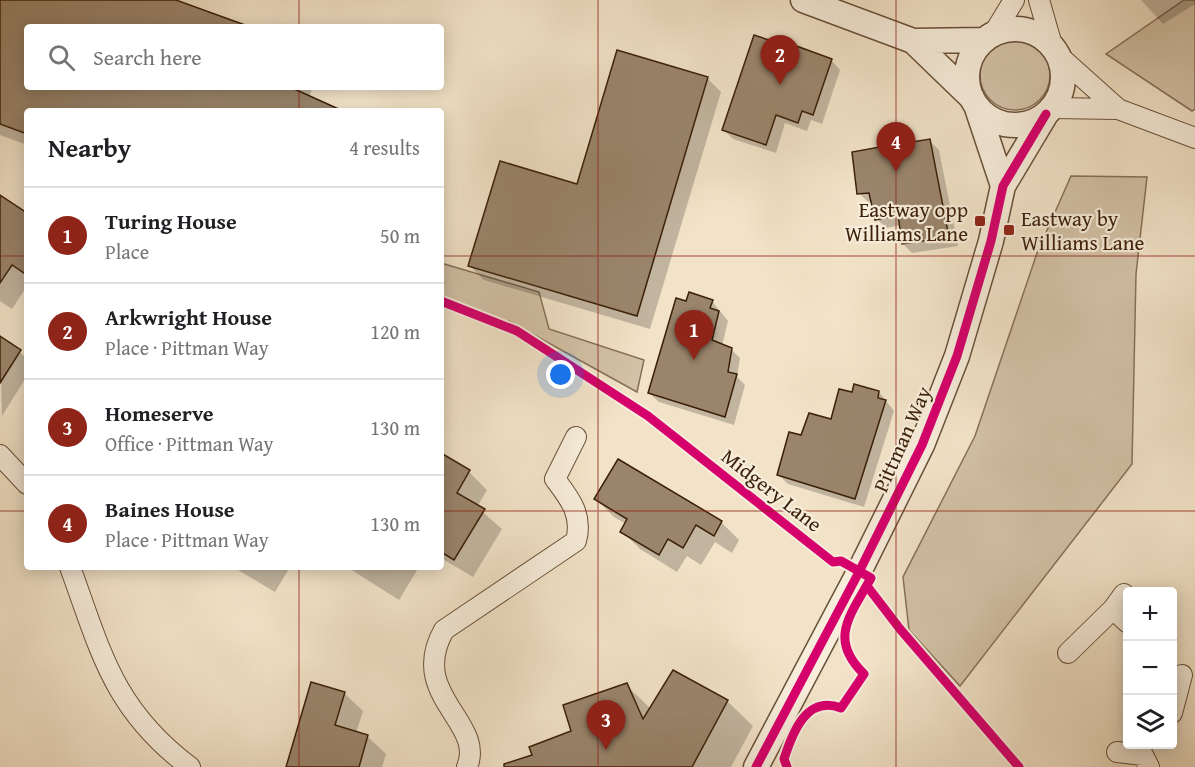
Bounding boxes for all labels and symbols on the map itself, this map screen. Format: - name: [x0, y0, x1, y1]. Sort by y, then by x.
- pin: 2: [760, 36, 800, 85]
- pin: 4: [876, 122, 916, 172]
- place label: Eastway opp Williams Lane: [845, 194, 968, 249]
- place label: Eastway by Williams Lane: [1021, 203, 1144, 258]
- marker: Eastway opp Williams Lane: [973, 214, 987, 228]
- marker: Eastway by Williams Lane: [1002, 223, 1016, 237]
- pin: 1: [674, 310, 714, 360]
- your location: [546, 360, 575, 389]
- street label: Pittman Way: [865, 381, 939, 497]
- street label: Midgery Lane: [715, 441, 829, 539]
- pin: 3: [586, 700, 626, 750]

